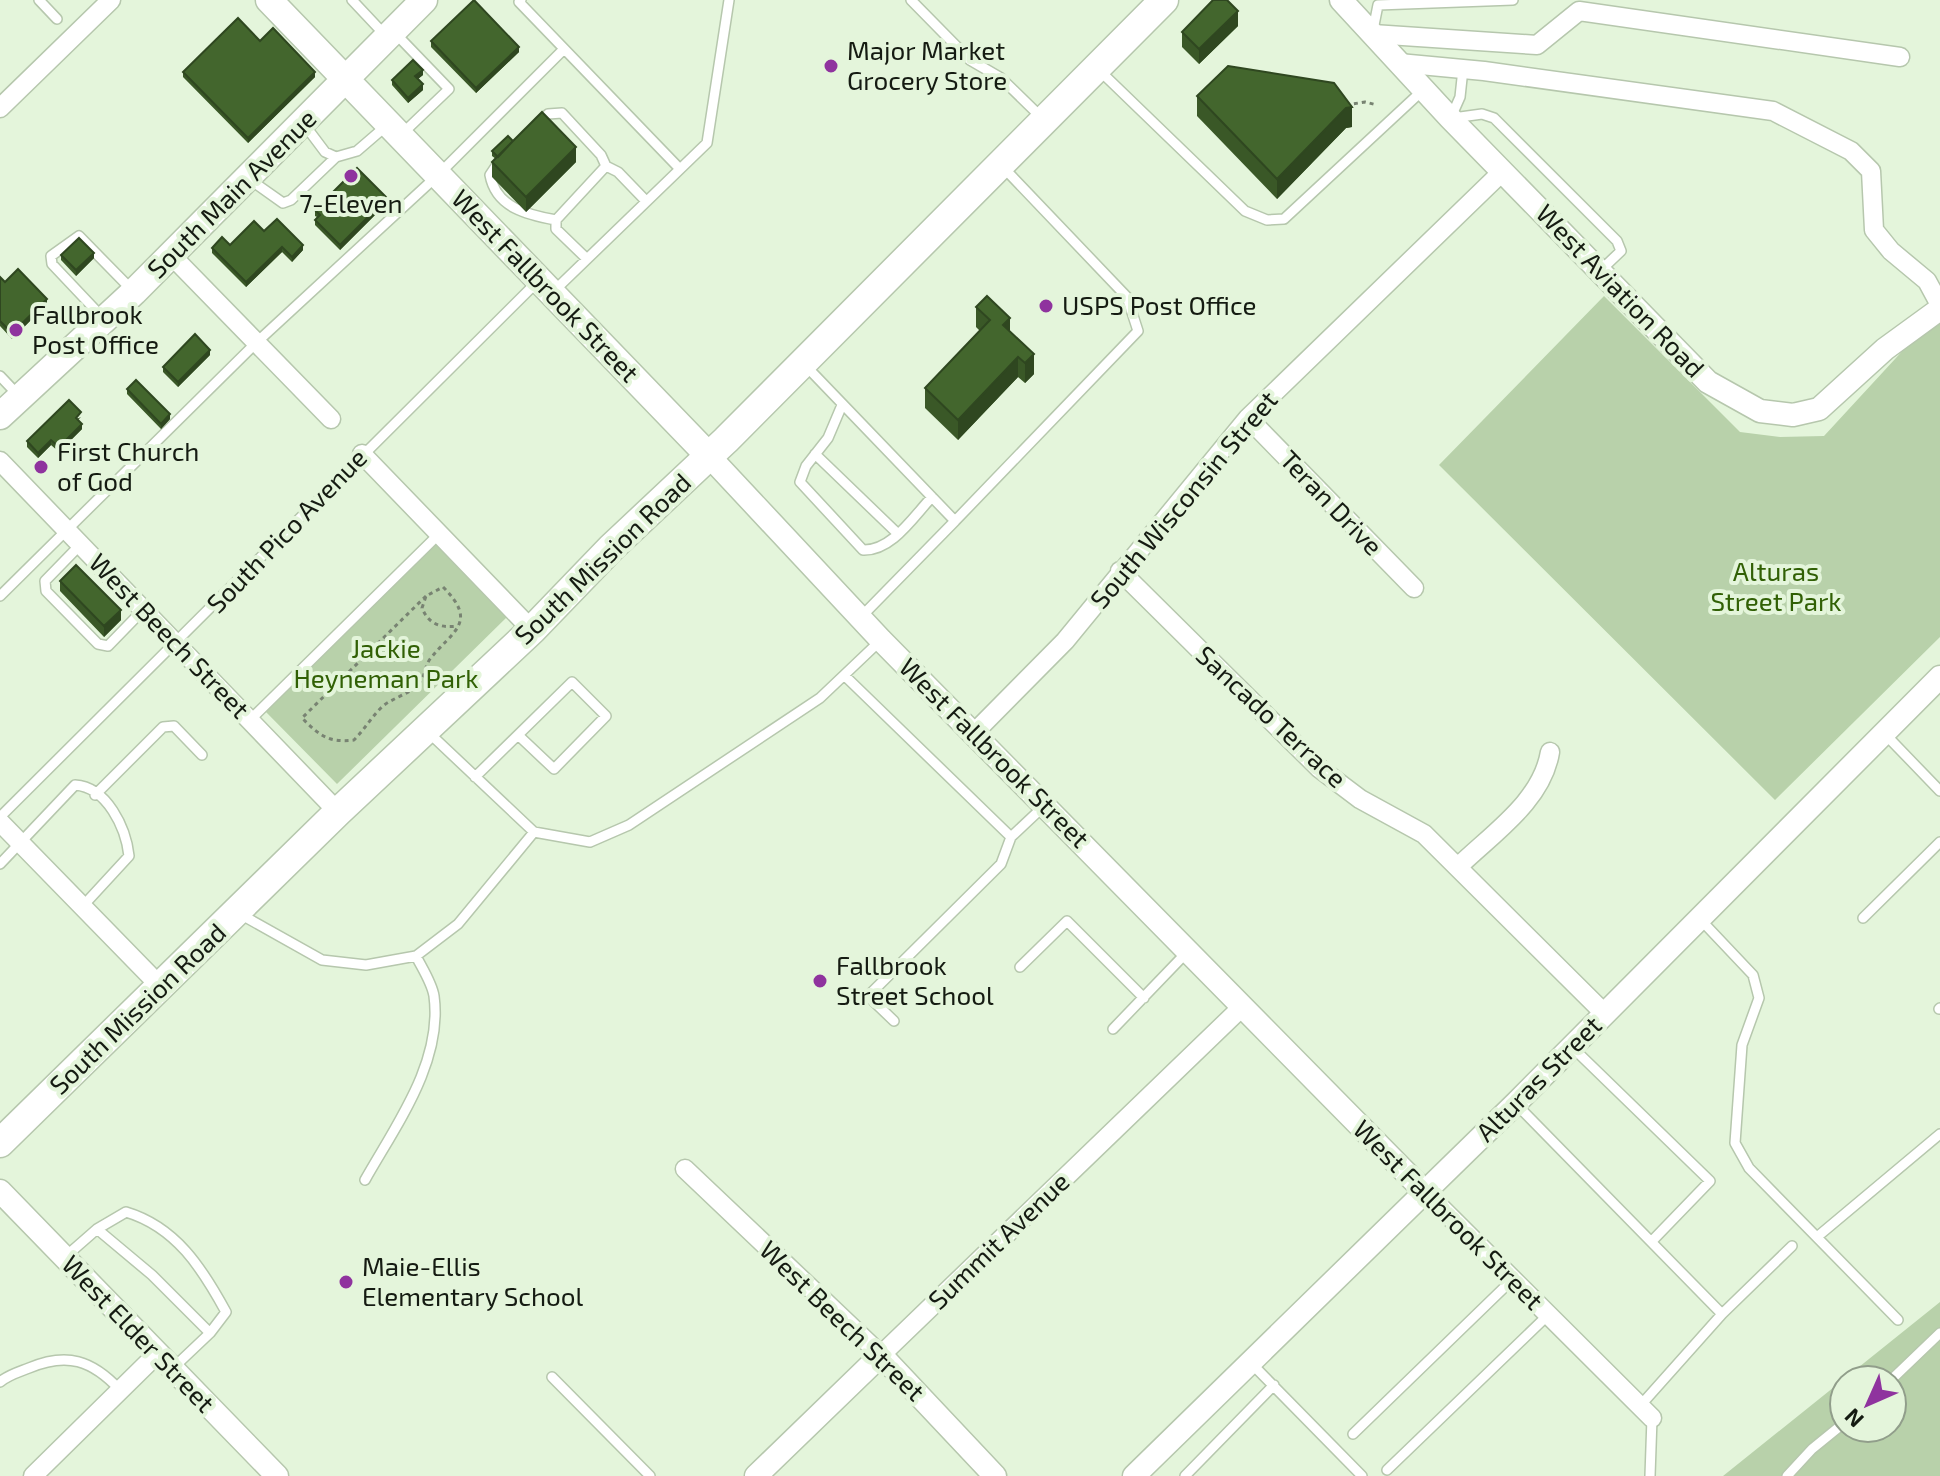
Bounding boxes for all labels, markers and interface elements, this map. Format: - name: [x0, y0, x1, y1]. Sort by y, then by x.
- place label: Major Market Grocery Store: [847, 34, 1007, 95]
- marker: Major Market Grocery Store: [822, 57, 840, 75]
- street label: South Main Avenue: [140, 102, 322, 284]
- marker: 7-Eleven: [342, 167, 360, 185]
- street label: West Fallbrook Street: [446, 182, 646, 388]
- place label: 7-Eleven: [299, 187, 403, 218]
- street label: West Aviation Road: [1531, 197, 1712, 383]
- place label: USPS Post Office: [1062, 289, 1256, 320]
- marker: USPS Post Office: [1037, 297, 1055, 315]
- place label: Fallbrook Post Office: [32, 298, 159, 359]
- marker: Fallbrook Post Office: [7, 321, 25, 339]
- street label: South Wisconsin Street: [1083, 384, 1283, 614]
- place label: First Church of God: [57, 435, 199, 496]
- street label: South Pico Avenue: [200, 441, 372, 619]
- street label: Teran Drive: [1275, 443, 1390, 561]
- marker: First Church of God: [32, 458, 50, 476]
- street label: South Mission Road: [508, 466, 696, 650]
- street label: West Beech Street: [84, 546, 257, 724]
- park label: Alturas Street Park: [1710, 555, 1842, 616]
- park label: Jackie Heyneman Park: [293, 632, 479, 693]
- street label: Sancado Terrace: [1191, 639, 1353, 793]
- street label: West Fallbrook Street: [894, 651, 1096, 853]
- street label: South Mission Road: [43, 916, 231, 1100]
- place label: Fallbrook Street School: [836, 949, 994, 1010]
- marker: Fallbrook Street School: [811, 972, 829, 990]
- street label: Alturas Street: [1469, 1009, 1607, 1147]
- street label: West Fallbrook Street: [1348, 1113, 1550, 1315]
- street label: Summit Avenue: [921, 1165, 1075, 1315]
- street label: West Beech Street: [754, 1233, 932, 1406]
- street label: West Elder Street: [56, 1248, 222, 1418]
- place label: Maie-Ellis Elementary School: [362, 1250, 584, 1311]
- marker: Maie-Ellis Elementary School: [337, 1273, 355, 1291]
- north arrow: [1828, 1364, 1908, 1444]
- text: N: [1838, 1404, 1868, 1434]

